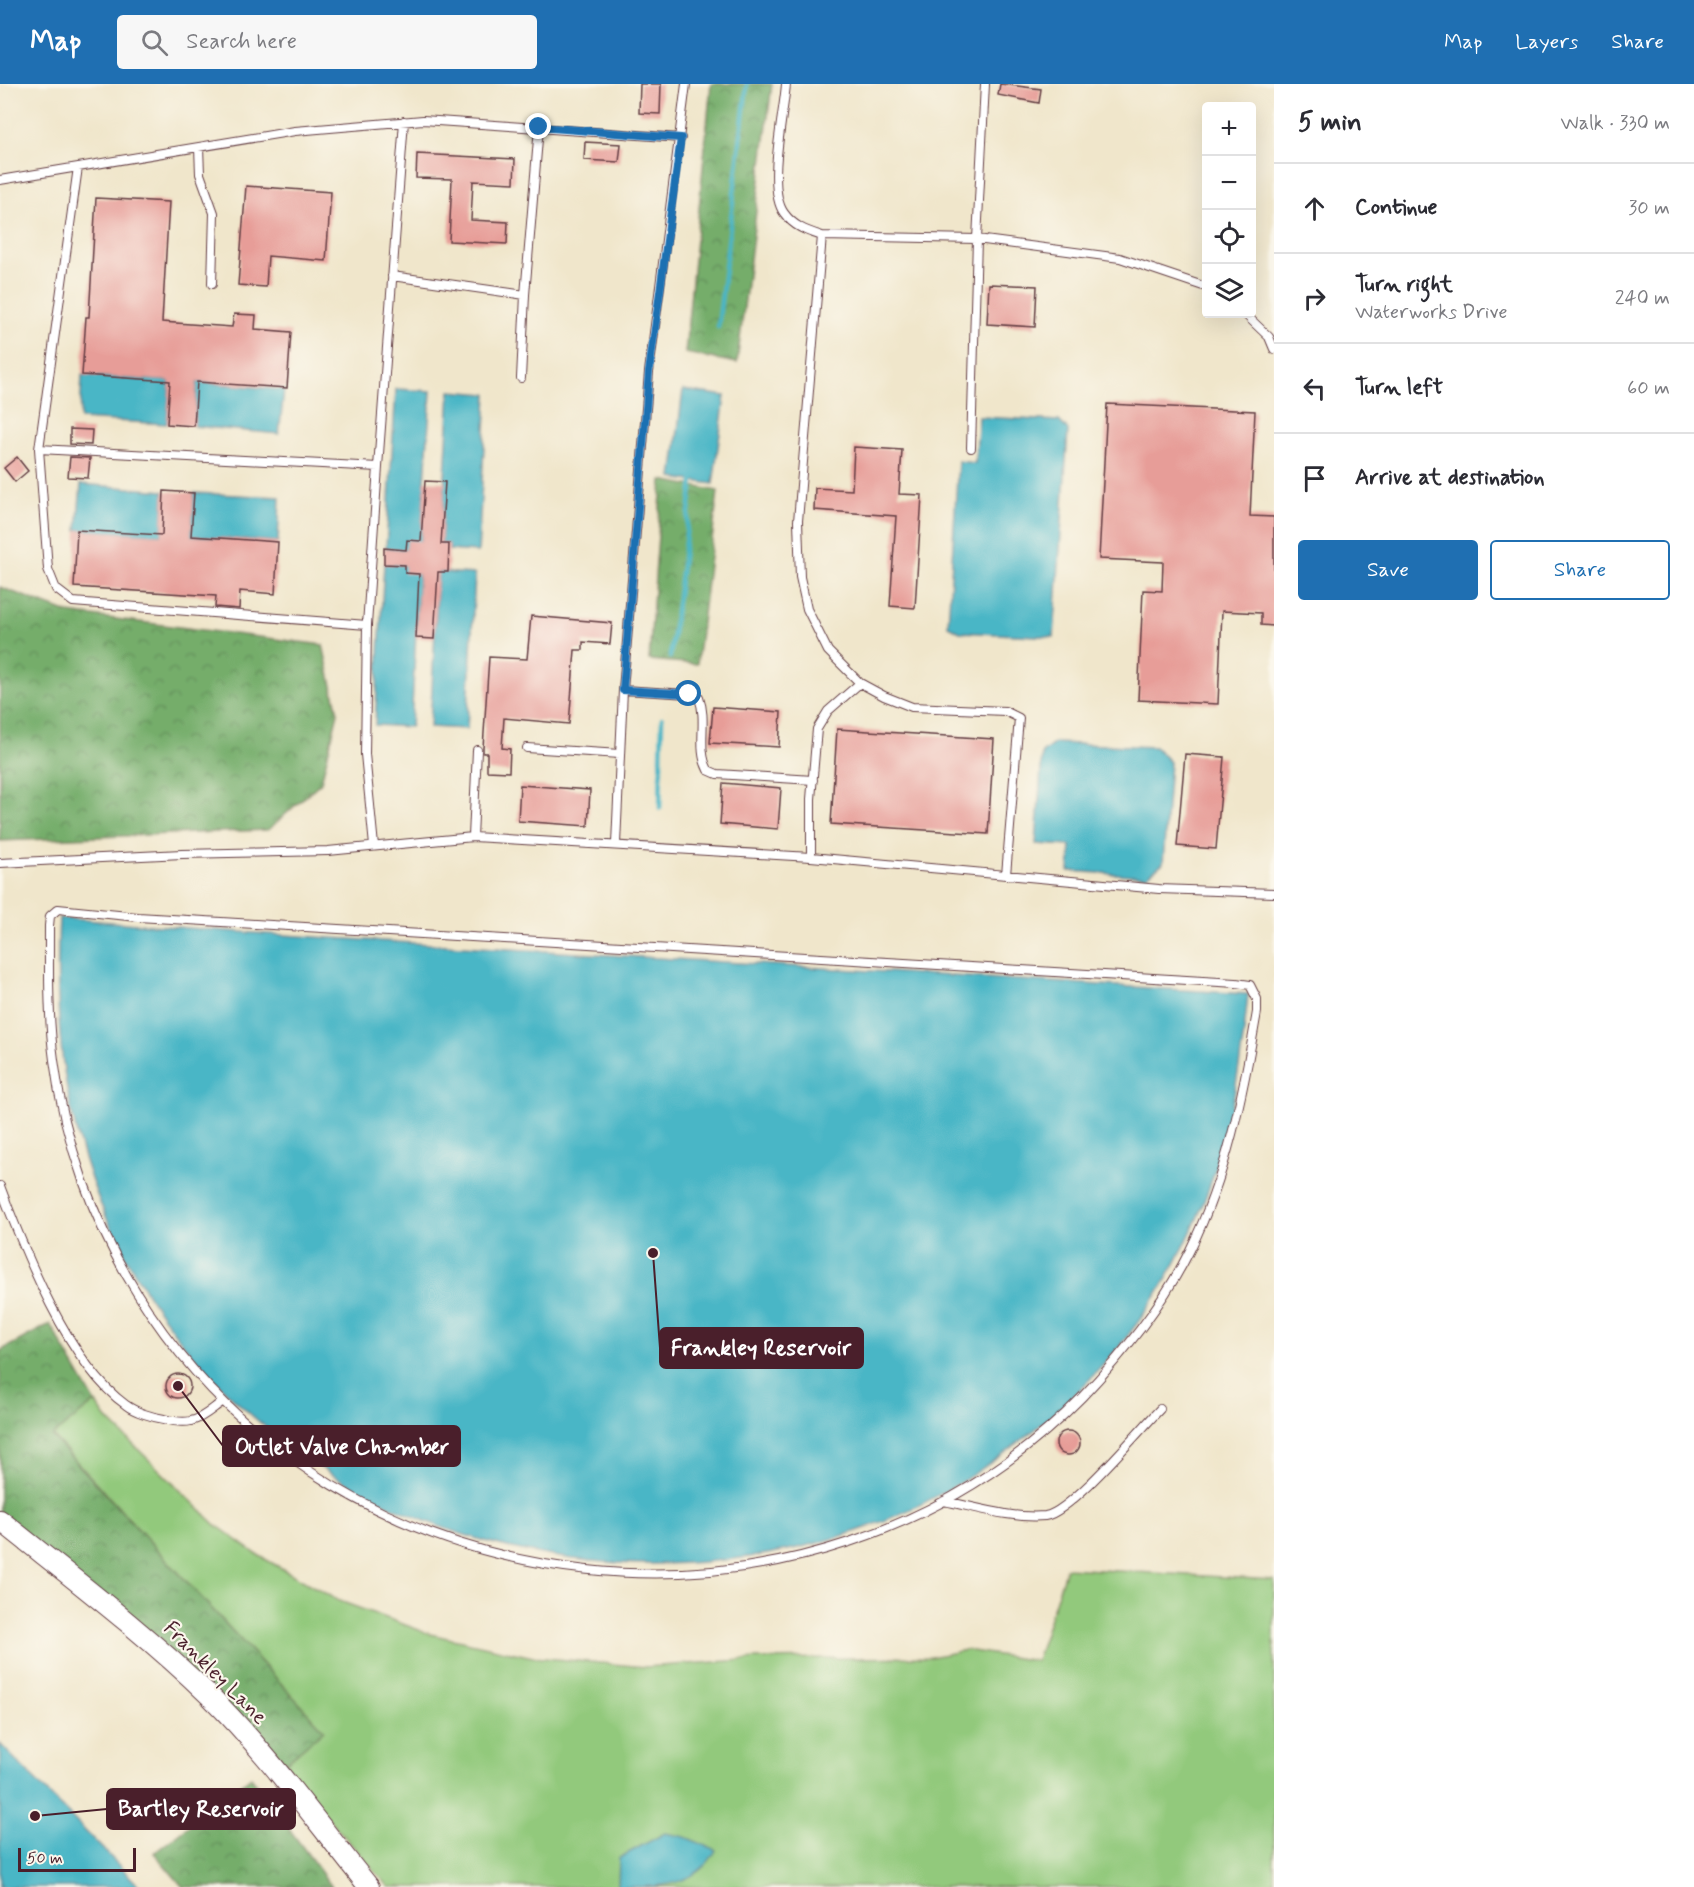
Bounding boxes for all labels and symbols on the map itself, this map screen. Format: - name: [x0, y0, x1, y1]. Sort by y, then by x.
- route end: [525, 113, 551, 139]
- route start: [675, 680, 701, 706]
- callout: Frankley Reservoir: [660, 1328, 863, 1368]
- text: Frankley Reservoir: [671, 1335, 852, 1363]
- callout: Outlet Valve Chamber: [223, 1426, 460, 1466]
- text: Outlet Valve Chamber: [235, 1434, 450, 1462]
- street label: Frankley Lane: [157, 1615, 273, 1731]
- callout: Bartley Reservoir: [107, 1789, 295, 1829]
- text: Bartley Reservoir: [118, 1796, 285, 1824]
- scale bar: [18, 1845, 136, 1872]

